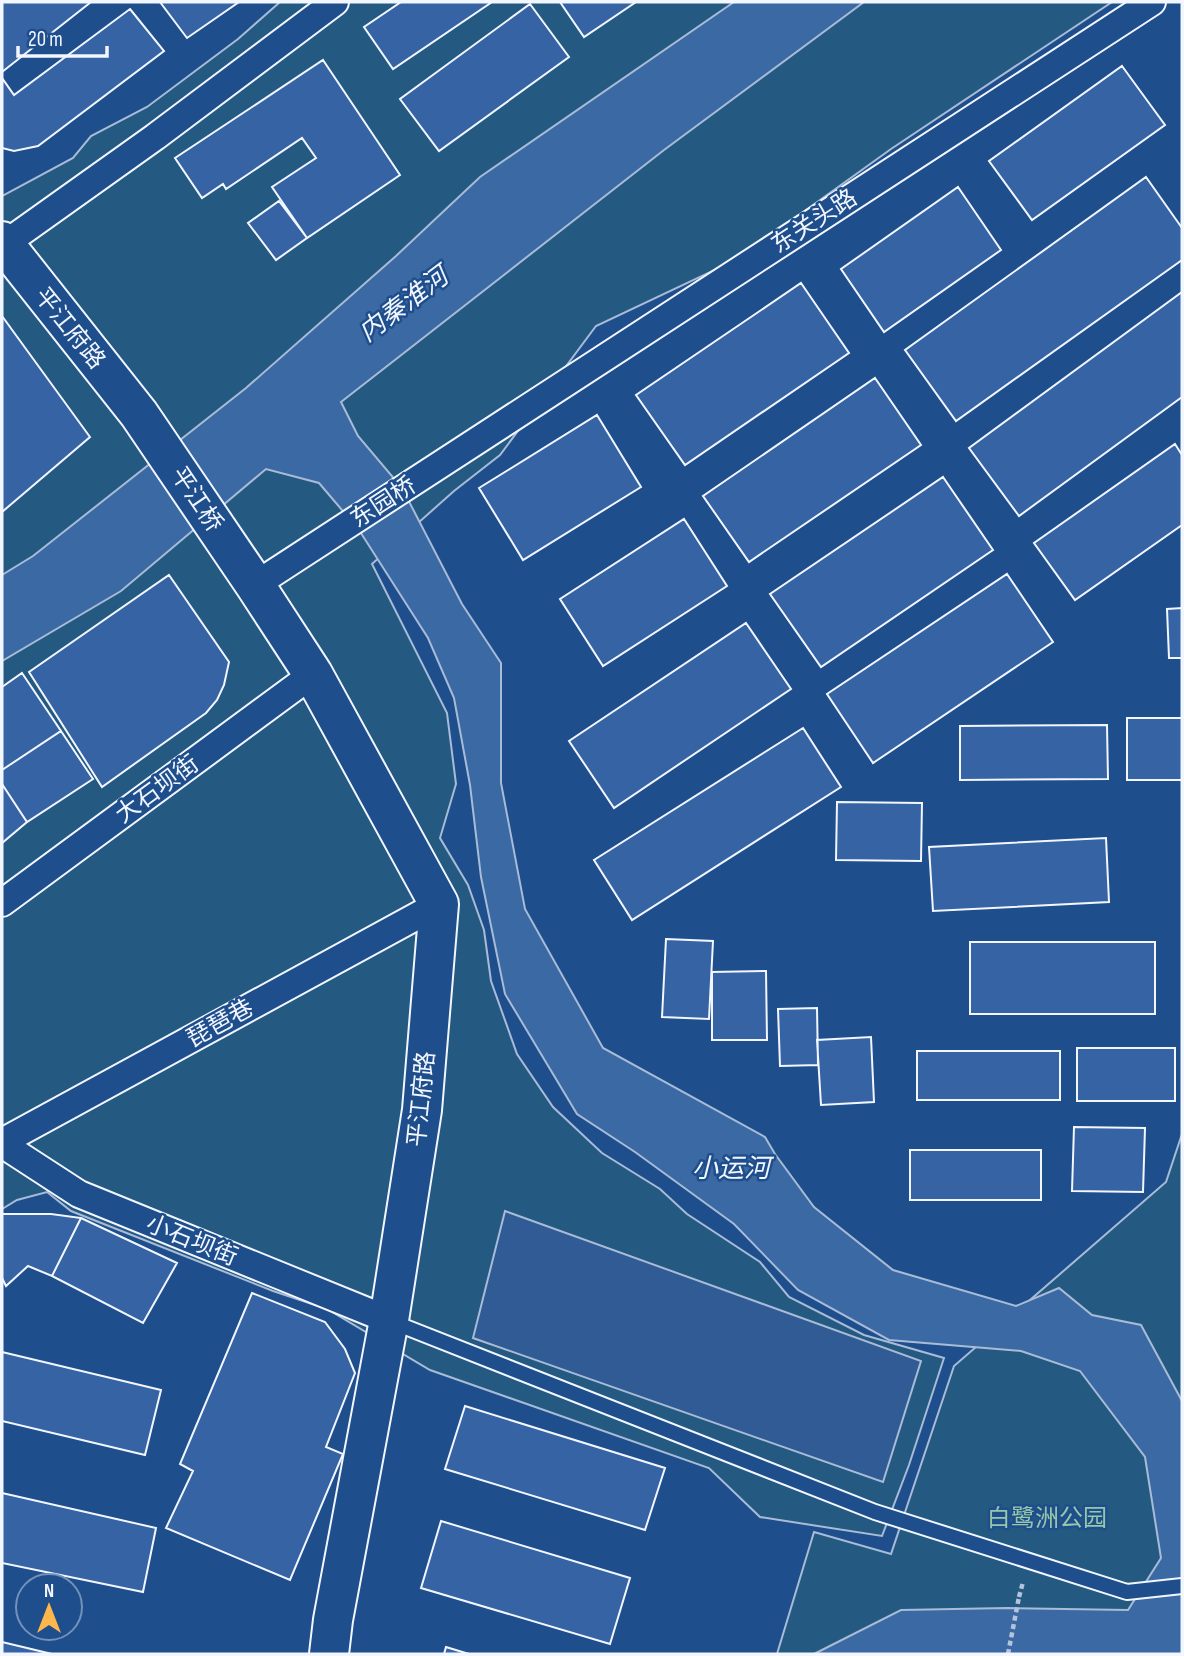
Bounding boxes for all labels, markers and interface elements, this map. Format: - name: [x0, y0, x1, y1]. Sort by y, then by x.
- scale bar: [18, 14, 107, 58]
- text: 20 m: [28, 27, 63, 52]
- street label: 东关头路: [766, 183, 862, 260]
- water label: 内秦淮河: [353, 259, 459, 349]
- street label: 平江府路: [28, 282, 111, 375]
- street label: 平江桥: [164, 461, 229, 537]
- street label: 东园桥: [345, 471, 421, 534]
- street label: 大石坝街: [110, 749, 205, 829]
- street label: 琵琶巷: [182, 993, 259, 1054]
- street label: 平江府路: [402, 1050, 441, 1148]
- water label: 小运河: [692, 1154, 775, 1185]
- street label: 小石坝街: [142, 1209, 242, 1272]
- park label: 白鹭洲公园: [987, 1504, 1107, 1533]
- north arrow: [14, 1572, 84, 1642]
- text: N: [44, 1580, 54, 1603]

